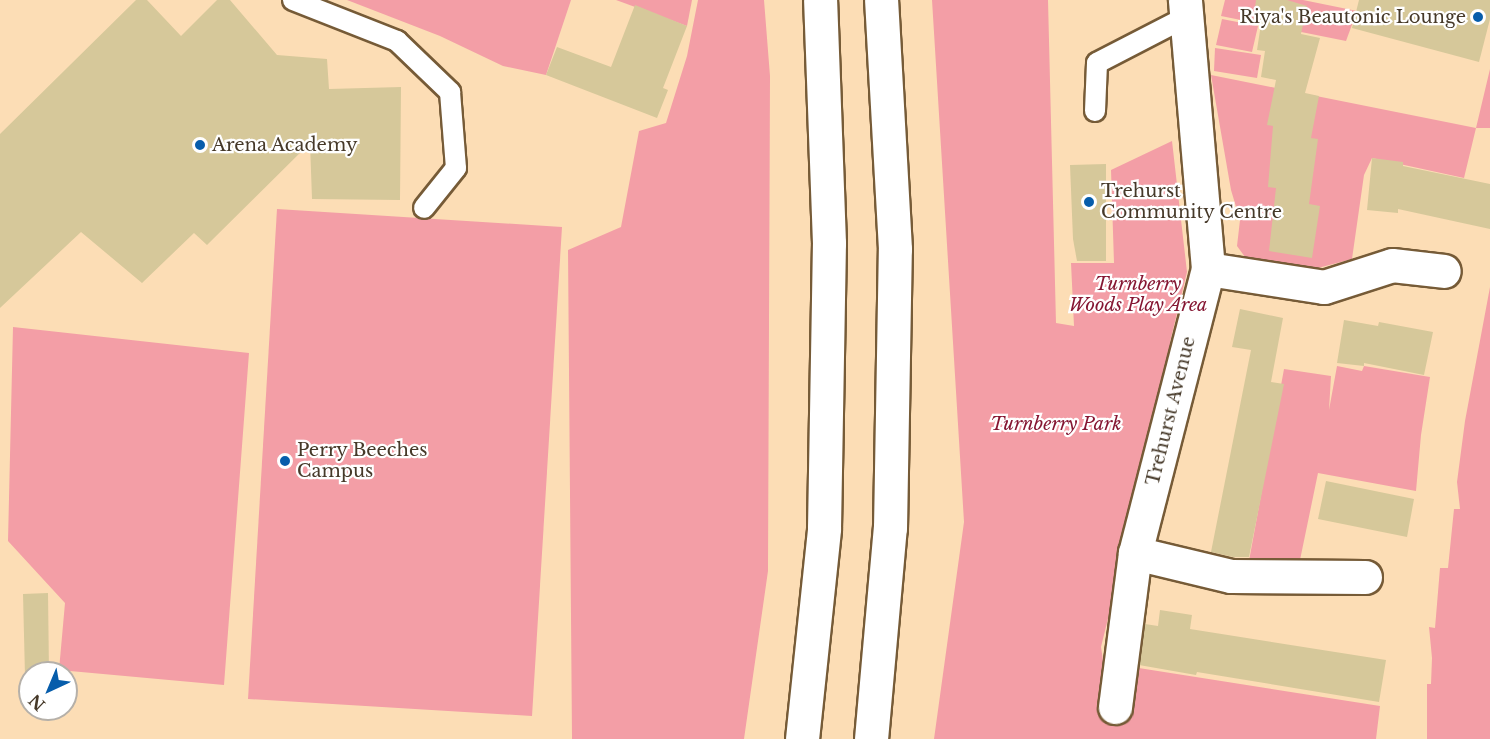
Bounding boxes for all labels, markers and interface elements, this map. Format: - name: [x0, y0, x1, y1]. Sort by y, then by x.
- place label: Riya's Beautonic Lounge: [1239, 6, 1466, 28]
- marker: Riya's Beautonic Lounge: [1471, 10, 1485, 24]
- place label: Arena Academy: [212, 134, 358, 156]
- marker: Arena Academy: [193, 138, 207, 152]
- place label: Trehurst Community Centre: [1101, 181, 1283, 224]
- marker: Trehurst Community Centre: [1082, 195, 1096, 209]
- park label: Turnberry Woods Play Area: [1068, 274, 1208, 316]
- street label: Trehurst Avenue: [1142, 334, 1200, 488]
- park label: Turnberry Park: [991, 413, 1121, 435]
- place label: Perry Beeches Campus: [297, 440, 428, 482]
- marker: Perry Beeches Campus: [278, 454, 292, 468]
- north arrow: [18, 661, 78, 721]
- text: N: [25, 690, 49, 715]

